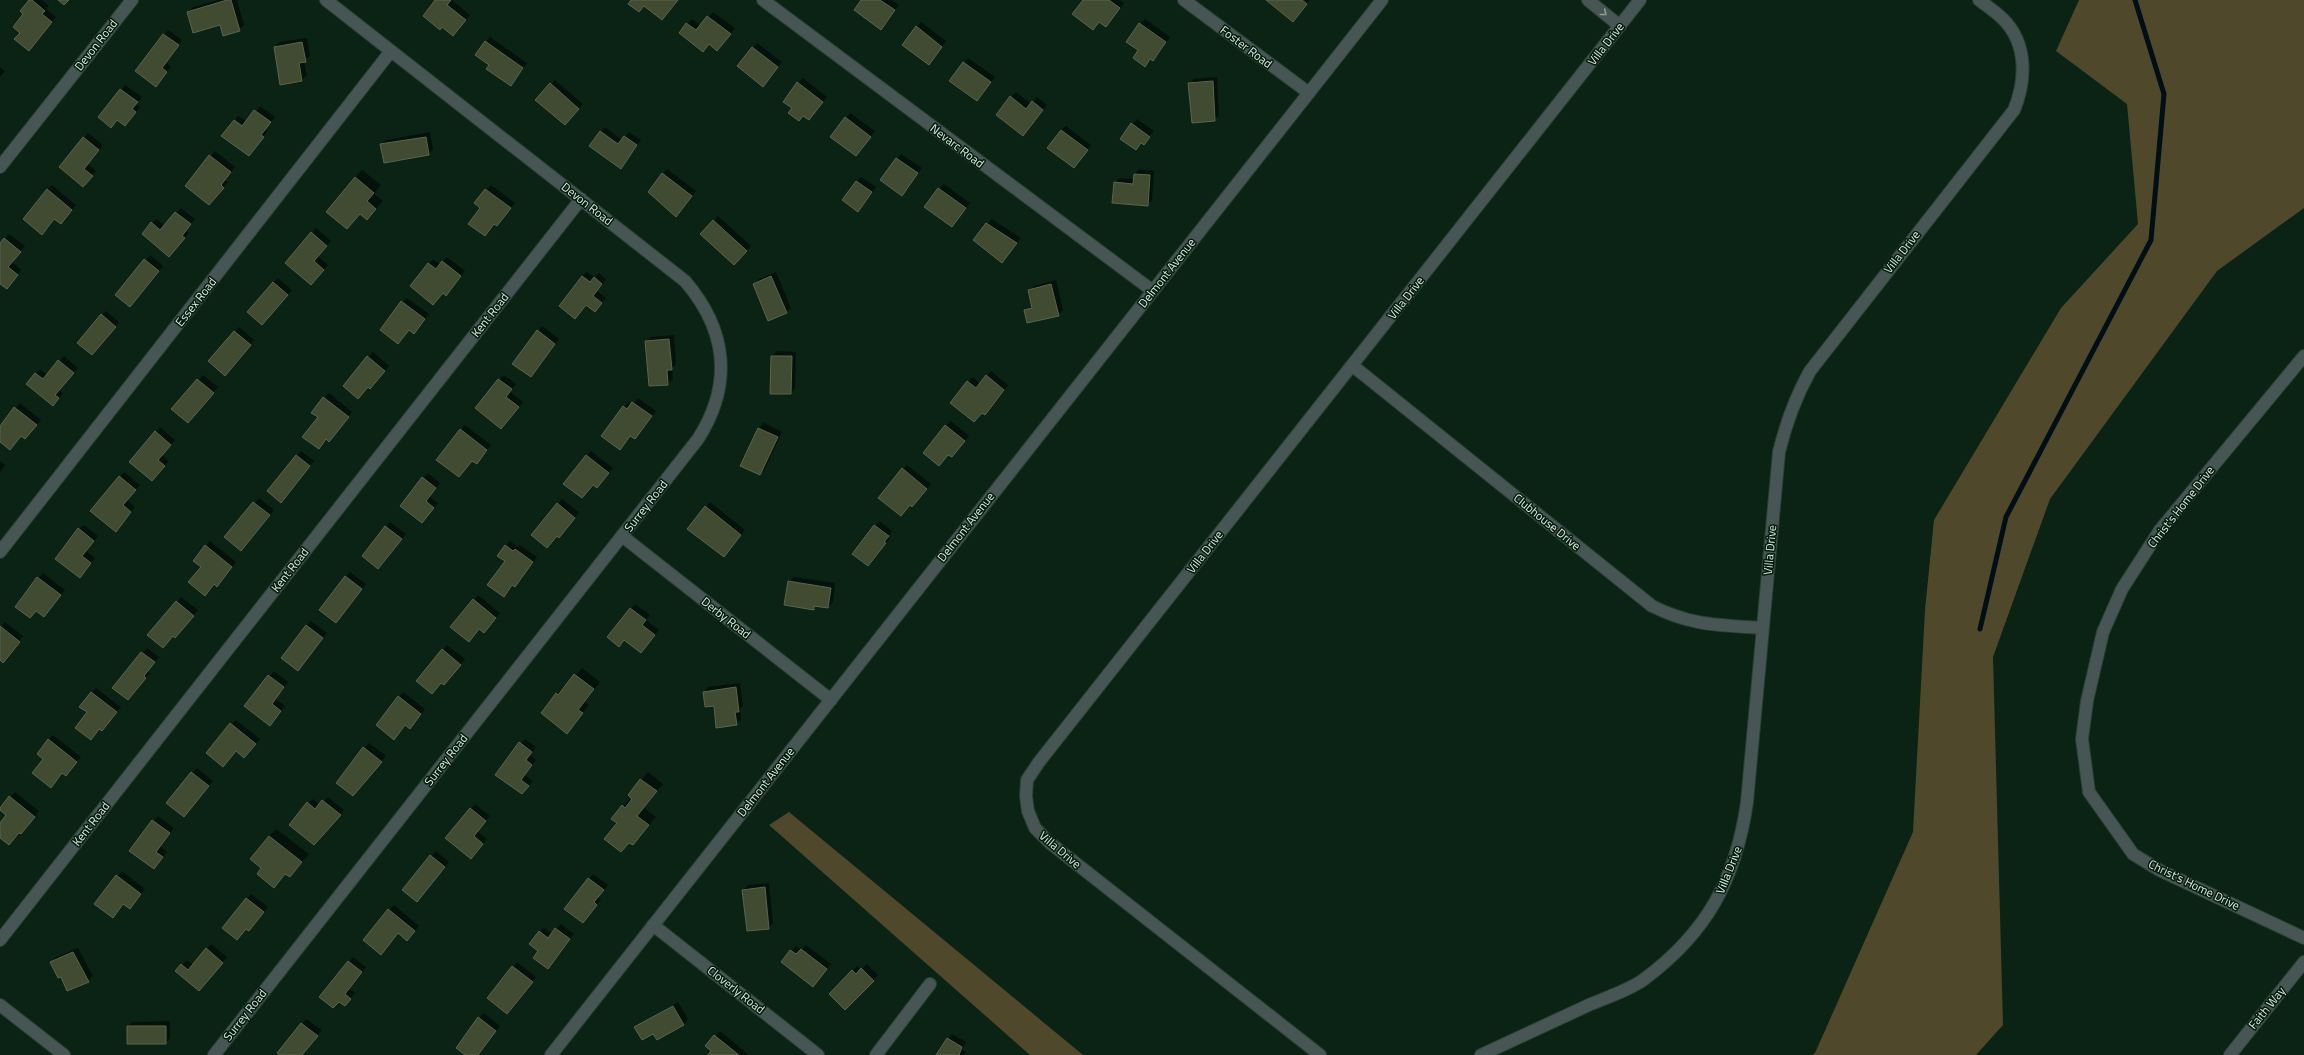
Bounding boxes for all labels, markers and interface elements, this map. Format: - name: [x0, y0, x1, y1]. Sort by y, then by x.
- one-way arrow: [1599, 9, 1606, 16]
- street label: Devon Road: [69, 15, 122, 74]
- street label: Villa Drive: [1583, 18, 1629, 69]
- street label: Foster Road: [1216, 21, 1276, 73]
- street label: Nevarc Road: [926, 119, 988, 172]
- street label: Devon Road: [558, 177, 617, 230]
- street label: Villa Drive: [1879, 226, 1925, 277]
- street label: Delmont Avenue: [1133, 234, 1200, 312]
- street label: Villa Drive: [1383, 272, 1429, 323]
- street label: Essex Road: [170, 273, 221, 330]
- street label: Kent Road: [466, 288, 513, 341]
- street label: Christ's Home Drive: [2142, 462, 2219, 552]
- street label: Surrey Road: [619, 476, 672, 536]
- street label: Delmont Avenue: [932, 488, 999, 566]
- street label: Clubhouse Drive: [1510, 489, 1585, 555]
- street label: Villa Drive: [1758, 524, 1781, 576]
- street label: Villa Drive: [1182, 526, 1228, 577]
- street label: Kent Road: [266, 543, 313, 596]
- street label: Derby Road: [697, 592, 755, 643]
- street label: Surrey Road: [419, 730, 472, 790]
- street label: Delmont Avenue: [732, 743, 799, 821]
- street label: Kent Road: [67, 797, 114, 850]
- street label: Villa Drive: [1035, 826, 1086, 873]
- street label: Villa Drive: [1710, 843, 1747, 897]
- street label: Christ's Home Drive: [2145, 854, 2243, 915]
- street label: Cloverly Road: [703, 961, 769, 1018]
- street label: Faith Way: [2243, 982, 2290, 1033]
- street label: Surrey Road: [218, 985, 271, 1045]

